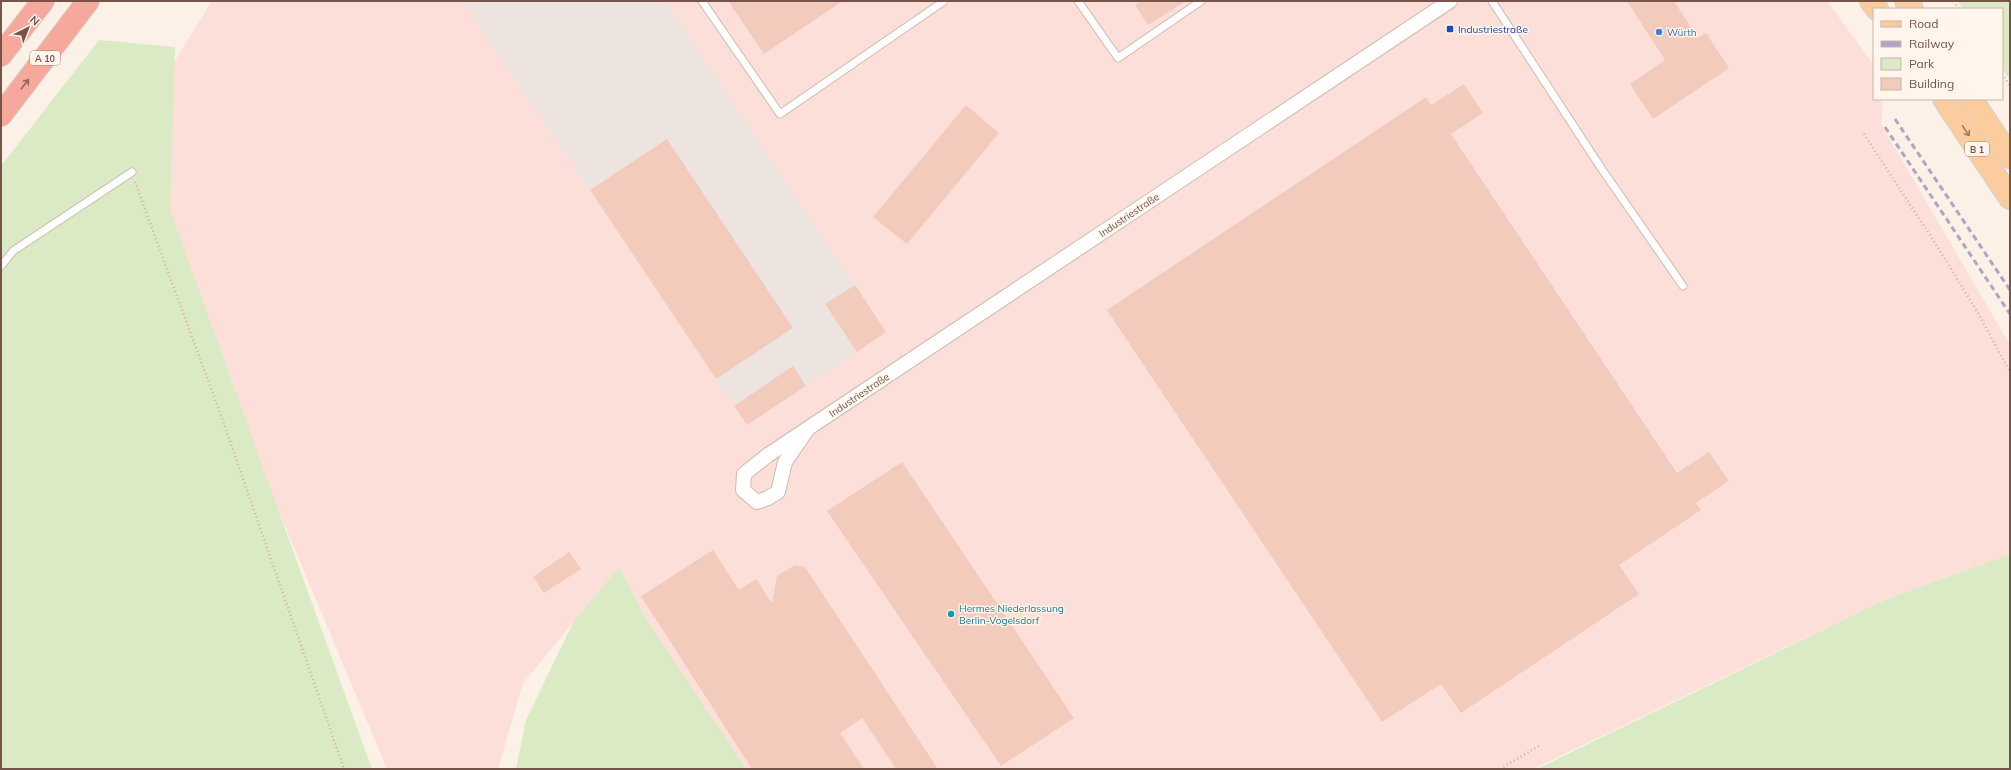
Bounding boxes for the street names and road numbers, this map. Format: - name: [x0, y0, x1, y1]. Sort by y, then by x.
- road number: A 10: [30, 51, 60, 65]
- road number: B 1: [1965, 142, 1989, 156]
- street label: Industriestraße: [1096, 190, 1162, 240]
- street label: Industriestraße: [826, 370, 892, 420]

